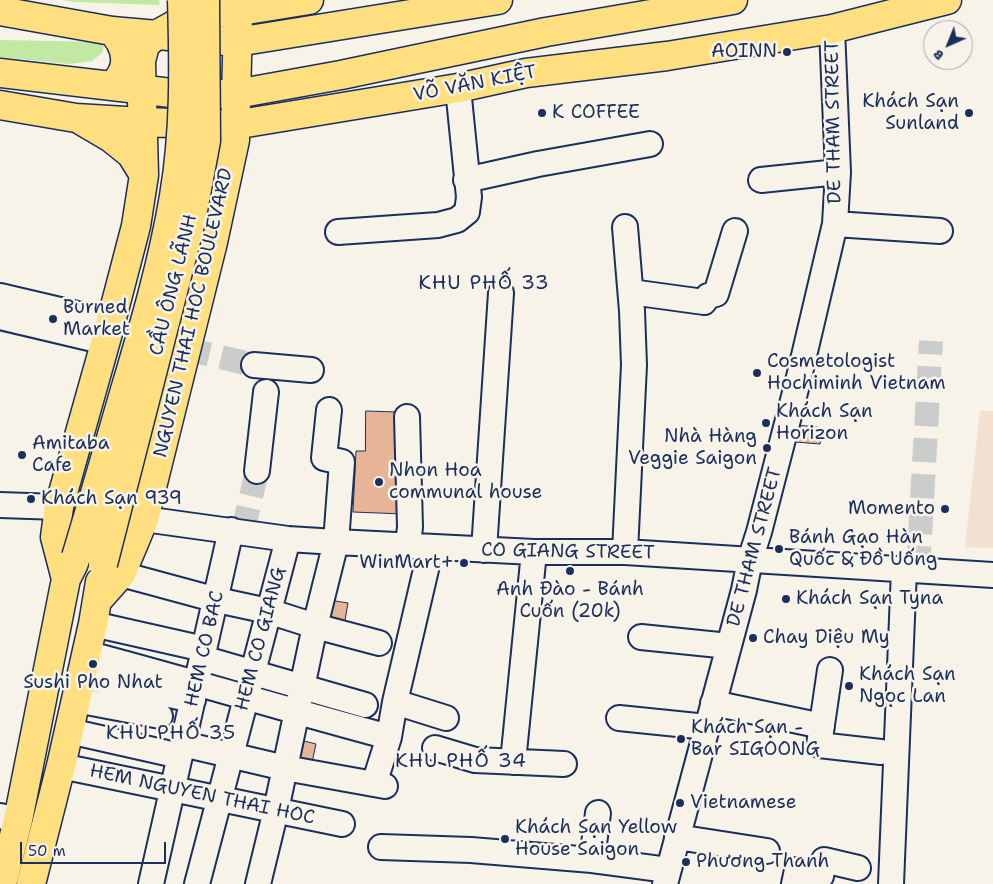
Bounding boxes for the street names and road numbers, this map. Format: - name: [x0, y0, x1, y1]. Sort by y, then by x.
- street label: DE THAM STREET: [821, 40, 847, 204]
- street label: VÕ VĂN KIỆT: [411, 61, 539, 107]
- street label: NGUYEN THAI HOC BOULEVARD: [150, 166, 238, 460]
- street label: CẦU ÔNG LÃNH: [145, 212, 203, 358]
- street label: DE THAM STREET: [723, 465, 787, 629]
- street label: CO GIANG STREET: [481, 539, 655, 565]
- street label: HEM CO GIANG: [231, 565, 291, 713]
- street label: HEM CO BAC: [181, 589, 229, 709]
- street label: HEM NGUYEN THAI HOC: [87, 760, 317, 830]

